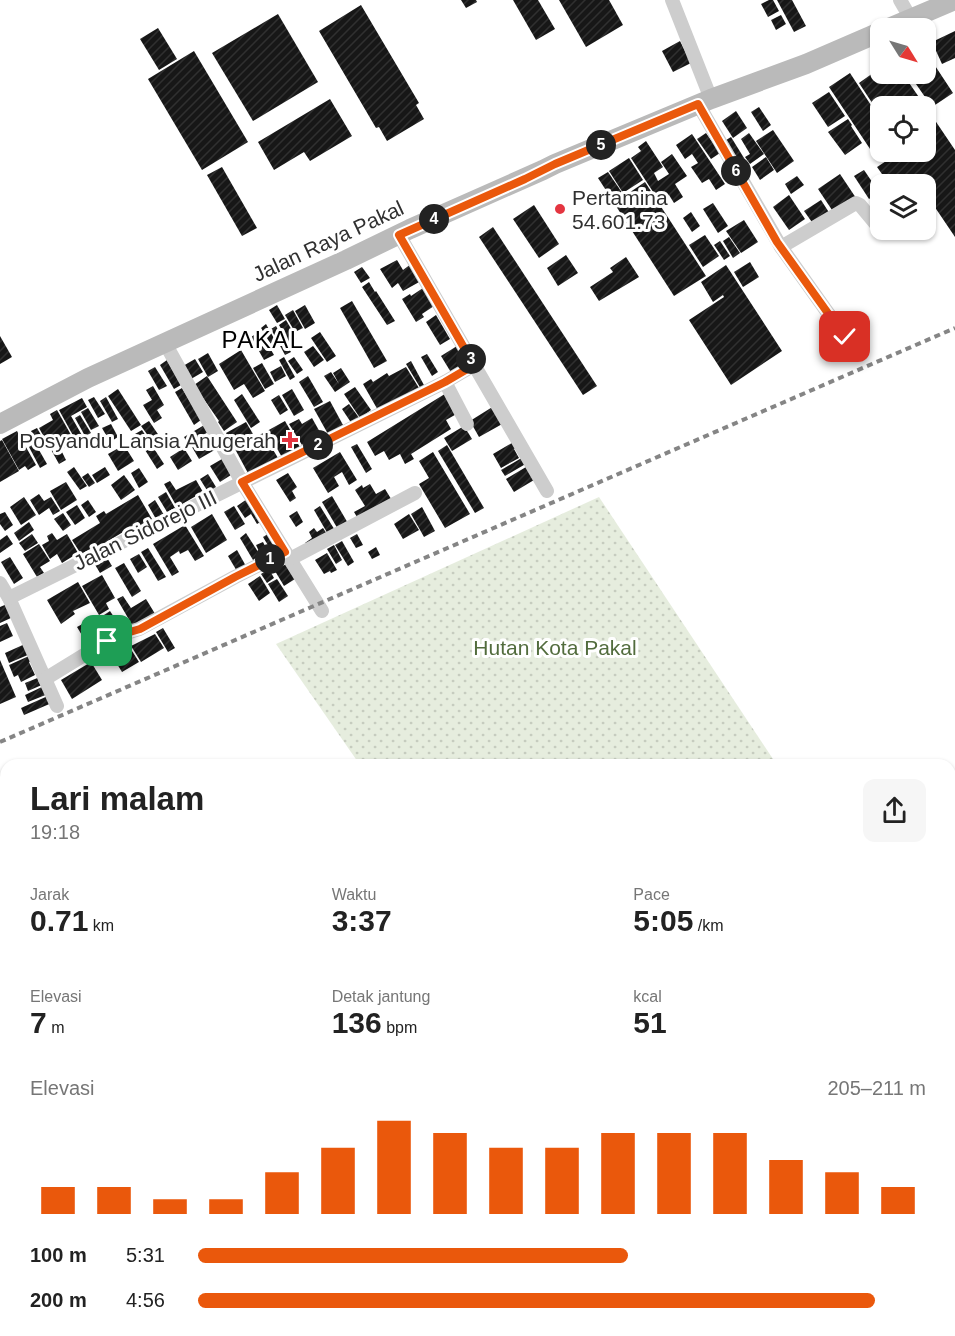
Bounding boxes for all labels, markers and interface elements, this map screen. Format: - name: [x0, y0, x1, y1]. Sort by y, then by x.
- north arrow: [870, 18, 936, 84]
- map controls: [870, 18, 936, 240]
- button: locate: [870, 96, 936, 162]
- pin: 5: [586, 130, 616, 160]
- text: 5: [597, 136, 605, 153]
- pin: 6: [721, 156, 751, 186]
- text: 6: [732, 162, 740, 179]
- button: layers: [870, 174, 936, 240]
- place label: Pertamina 54.601.73: [572, 186, 668, 233]
- street label: Jalan Raya Pakal: [249, 196, 407, 286]
- marker: Pertamina 54.601.73: [553, 202, 567, 216]
- pin: 4: [419, 204, 449, 234]
- text: 4: [430, 210, 438, 227]
- pin: [819, 311, 870, 362]
- icon: check: [828, 320, 861, 353]
- district label: PAKAL: [221, 326, 305, 353]
- pin: 3: [456, 344, 486, 374]
- text: 3: [467, 350, 475, 367]
- place label: Posyandu Lansia Anugerah: [19, 429, 276, 452]
- pin: 2: [303, 430, 333, 460]
- marker: Posyandu Lansia Anugerah: [281, 431, 299, 449]
- text: 2: [314, 436, 322, 453]
- street label: Jalan Sidorejo III: [70, 485, 220, 575]
- pin: 1: [255, 544, 285, 574]
- text: 1: [266, 550, 274, 567]
- pin: [81, 615, 132, 666]
- icon: arrive: [90, 624, 123, 657]
- park label: Hutan Kota Pakal: [473, 636, 637, 659]
- button: share: [863, 779, 926, 842]
- text: Lari malam: [30, 780, 204, 817]
- text: 19:18: [30, 821, 80, 843]
- text: Jarak: [30, 886, 69, 903]
- text: Waktu: [332, 886, 376, 903]
- text: Pace: [633, 886, 670, 903]
- text: 0.71: [30, 904, 88, 937]
- text: 3:37: [332, 904, 392, 937]
- text: 5:05: [633, 904, 693, 937]
- text: km: [88, 917, 114, 934]
- text: /km: [693, 917, 724, 934]
- text: Elevasi: [30, 988, 82, 1005]
- text: Detak jantung: [332, 988, 430, 1005]
- text: kcal: [633, 988, 662, 1005]
- text: 7: [30, 1006, 47, 1039]
- text: 136: [332, 1006, 382, 1039]
- text: 51: [633, 1006, 667, 1039]
- text: m: [47, 1019, 64, 1036]
- text: bpm: [382, 1019, 417, 1036]
- text: Elevasi: [30, 1077, 94, 1099]
- text: 205–211 m: [827, 1077, 926, 1099]
- text: 100 m: [30, 1244, 87, 1266]
- text: 5:31: [126, 1244, 165, 1266]
- text: 200 m: [30, 1289, 87, 1311]
- text: 4:56: [126, 1289, 165, 1311]

